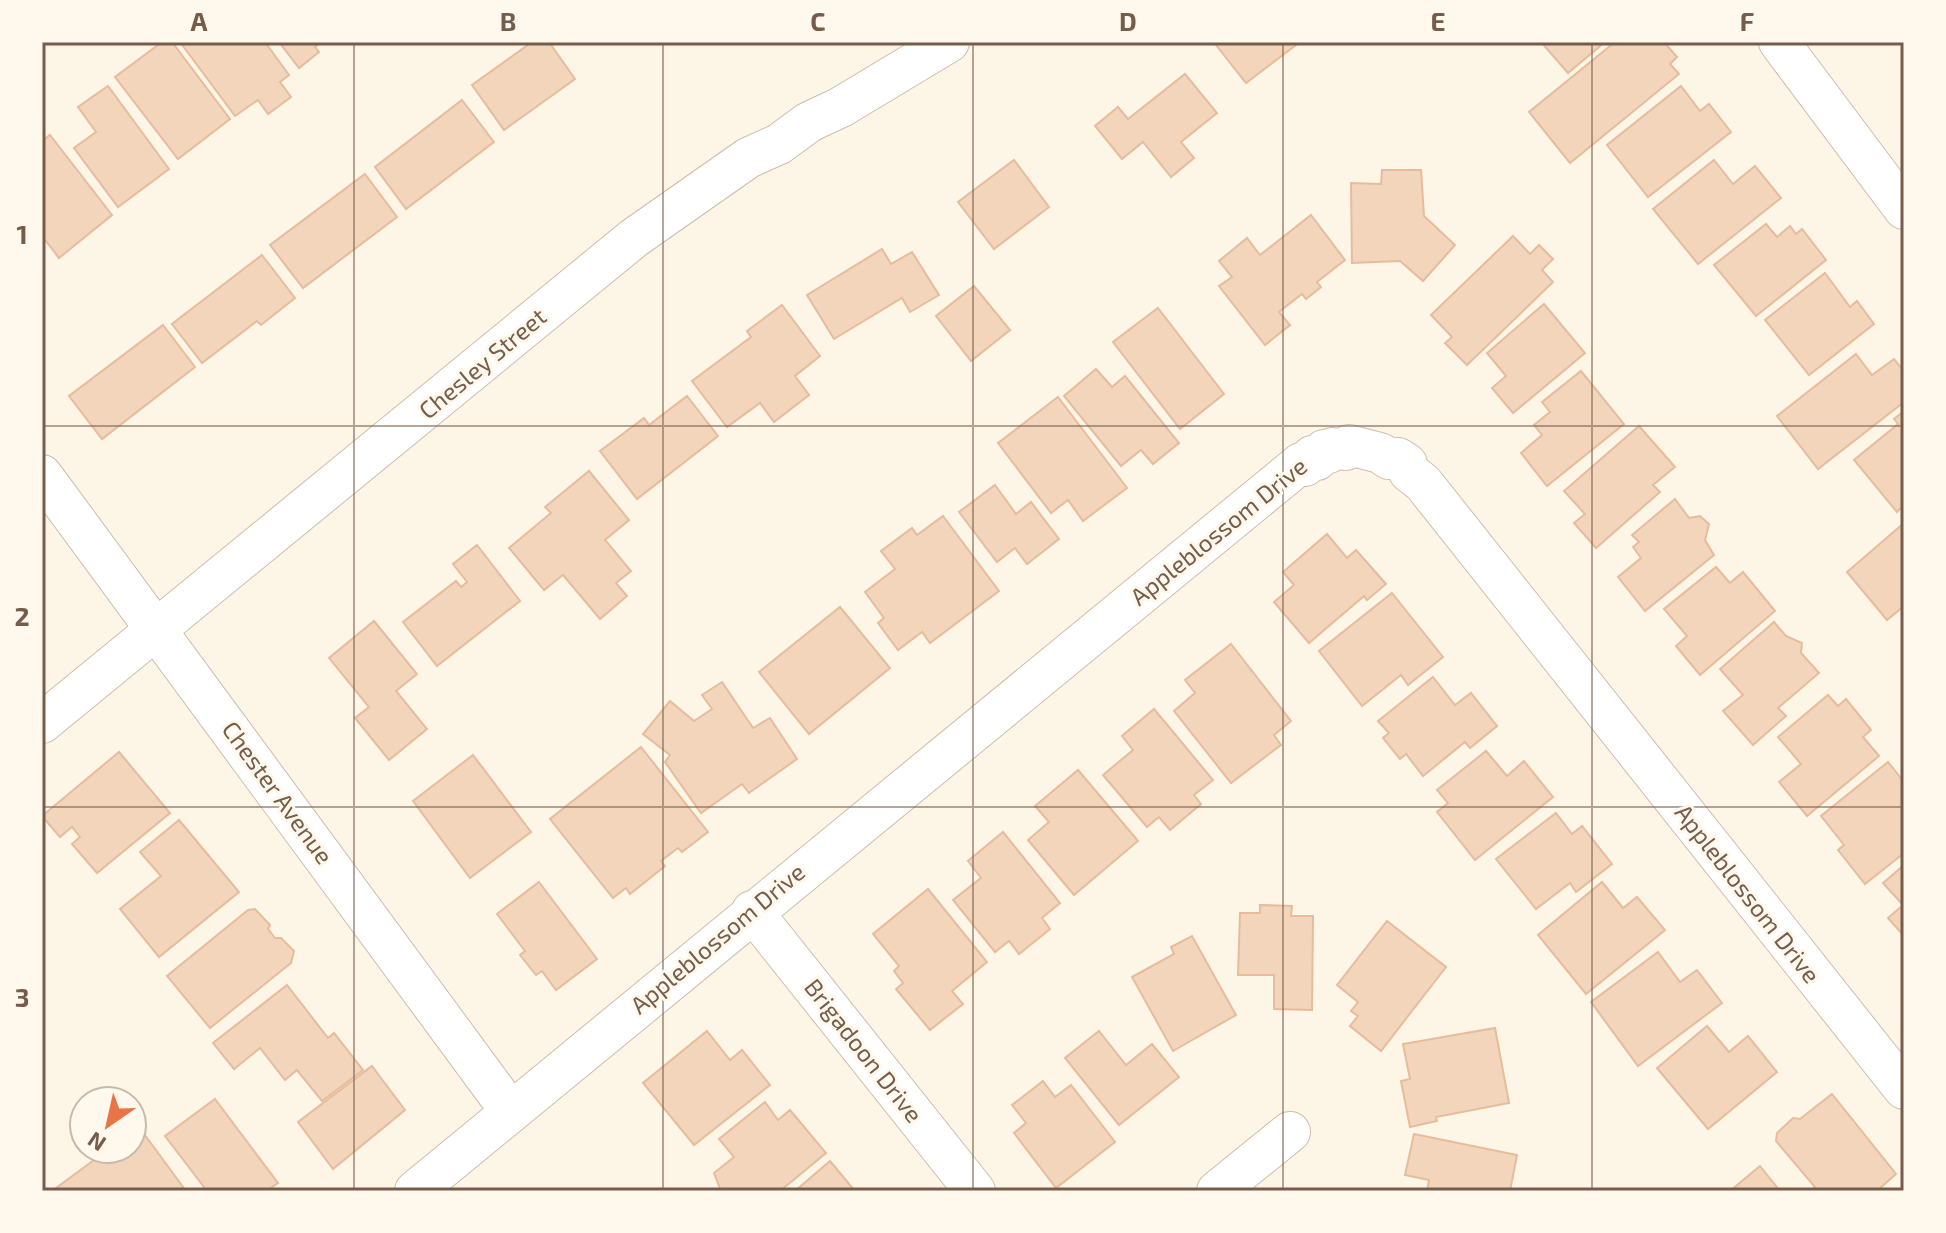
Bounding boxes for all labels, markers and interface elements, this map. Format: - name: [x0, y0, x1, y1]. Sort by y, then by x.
- text: A: [191, 5, 208, 36]
- text: B: [500, 5, 516, 36]
- text: C: [810, 5, 826, 36]
- text: D: [1119, 5, 1137, 36]
- text: E: [1430, 5, 1446, 36]
- text: F: [1740, 5, 1754, 36]
- text: 1: [16, 218, 28, 249]
- street label: Chesley Street: [413, 301, 551, 424]
- street label: Appleblossom Drive: [1124, 451, 1312, 611]
- text: 2: [14, 600, 30, 631]
- street label: Chester Avenue: [217, 715, 340, 869]
- street label: Appleblossom Drive: [1669, 798, 1827, 988]
- street label: Appleblossom Drive: [624, 856, 810, 1019]
- street label: Brigadoon Drive: [799, 973, 929, 1128]
- text: 3: [15, 981, 29, 1012]
- north arrow: [68, 1085, 148, 1165]
- text: N: [82, 1127, 110, 1158]

